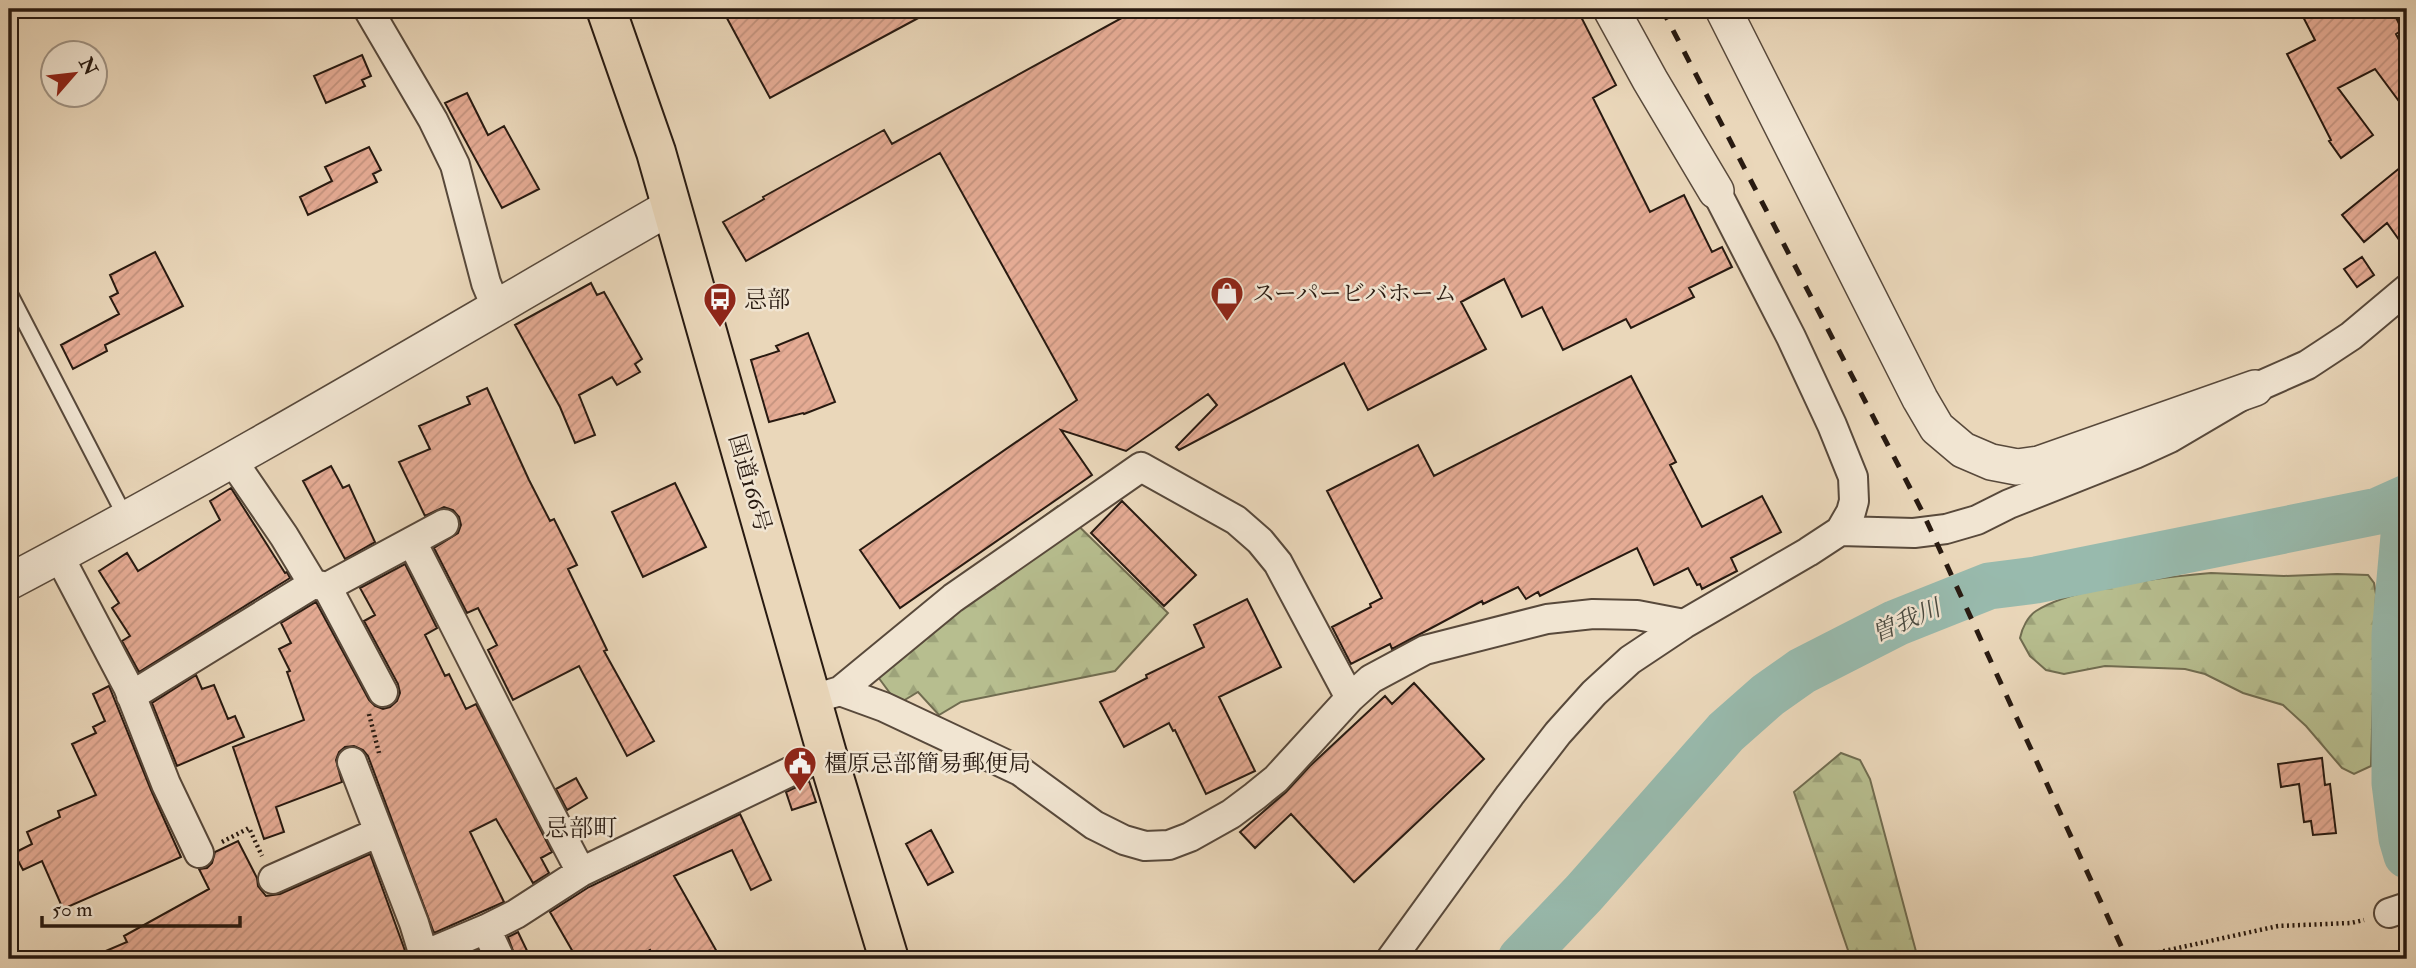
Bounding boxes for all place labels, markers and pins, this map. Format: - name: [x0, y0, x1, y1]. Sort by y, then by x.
- shop icon: スーパービバホーム: [1208, 274, 1246, 323]
- place label: スーパービバホーム: [1252, 279, 1457, 308]
- bus stop icon: 忌部: [701, 280, 739, 329]
- place label: 忌部: [744, 285, 790, 314]
- public building icon: 橿原忌部簡易郵便局: [781, 744, 819, 793]
- place label: 橿原忌部簡易郵便局: [824, 749, 1031, 778]

